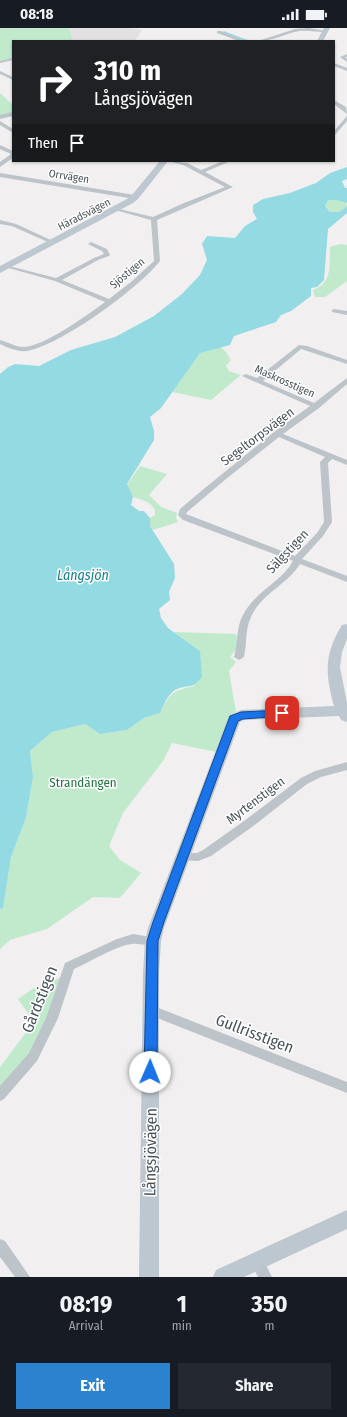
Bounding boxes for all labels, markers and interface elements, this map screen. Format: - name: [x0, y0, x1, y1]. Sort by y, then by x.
- text: 08:18: [20, 5, 53, 23]
- text: 310 m: [94, 54, 161, 87]
- icon: right: [28, 56, 80, 108]
- text: Långsjövägen: [94, 88, 193, 110]
- icon: arrive: [66, 132, 88, 154]
- text: Then: [28, 134, 58, 152]
- street label: Orrvägen: [48, 167, 90, 186]
- street label: Häradsvägen: [56, 196, 113, 233]
- street label: Sjöstigen: [107, 255, 147, 292]
- street label: Maskrosstigen: [253, 362, 317, 400]
- street label: Segeltorpsvägen: [218, 404, 297, 469]
- street label: Sälgstigen: [263, 526, 311, 576]
- water label: Långsjön: [57, 567, 109, 584]
- pin: [265, 696, 299, 730]
- icon: arrive: [271, 702, 293, 724]
- street label: Myrtenstigen: [223, 774, 287, 827]
- park label: Strandängen: [49, 775, 117, 790]
- street label: Gårdstigen: [17, 963, 61, 1035]
- street label: Gullrisstigen: [213, 1010, 296, 1057]
- position arrow: [129, 1051, 171, 1093]
- street label: Långsjövägen: [140, 1108, 161, 1196]
- text: 08:19: [59, 1290, 112, 1318]
- text: 1: [177, 1290, 187, 1318]
- text: 350: [251, 1290, 288, 1318]
- text: Arrival: [69, 1318, 103, 1333]
- text: min: [172, 1318, 192, 1333]
- text: m: [264, 1318, 274, 1333]
- button: Exit: [16, 1363, 170, 1409]
- button: Share: [178, 1363, 331, 1409]

